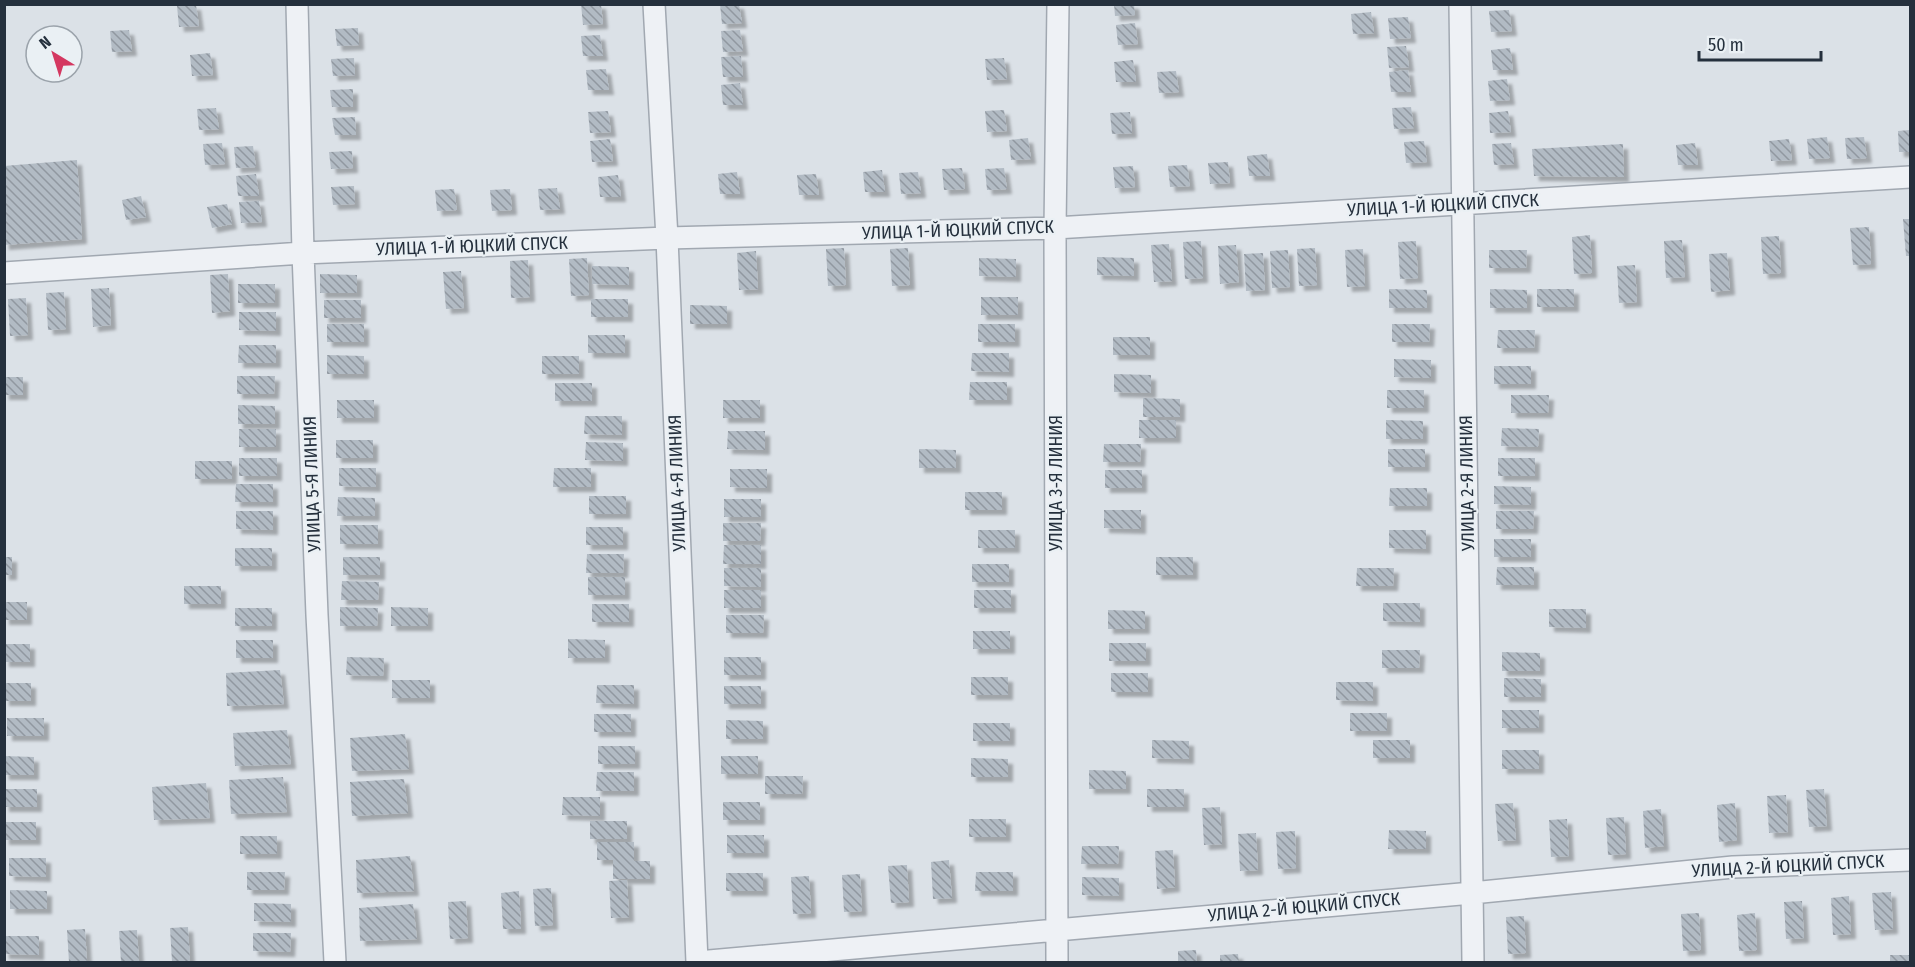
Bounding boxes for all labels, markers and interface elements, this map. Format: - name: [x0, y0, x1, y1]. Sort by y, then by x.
- north arrow: [24, 24, 84, 84]
- scale bar: [1699, 24, 1820, 62]
- text: N: [35, 32, 55, 53]
- text: 50 m: [1708, 34, 1744, 56]
- street label: УЛИЦА 1-Й ЮЦКИЙ СПУСК: [1346, 189, 1540, 221]
- street label: УЛИЦА 1-Й ЮЦКИЙ СПУСК: [861, 216, 1055, 244]
- street label: УЛИЦА 1-Й ЮЦКИЙ СПУСК: [375, 232, 569, 260]
- street label: УЛИЦА 4-Я ЛИНИЯ: [664, 414, 690, 553]
- street label: УЛИЦА 5-Я ЛИНИЯ: [299, 415, 325, 554]
- street label: УЛИЦА 3-Я ЛИНИЯ: [1045, 415, 1067, 552]
- street label: УЛИЦА 2-Я ЛИНИЯ: [1455, 415, 1479, 552]
- street label: УЛИЦА 2-Й ЮЦКИЙ СПУСК: [1690, 850, 1885, 882]
- street label: УЛИЦА 2-Й ЮЦКИЙ СПУСК: [1206, 888, 1401, 926]

